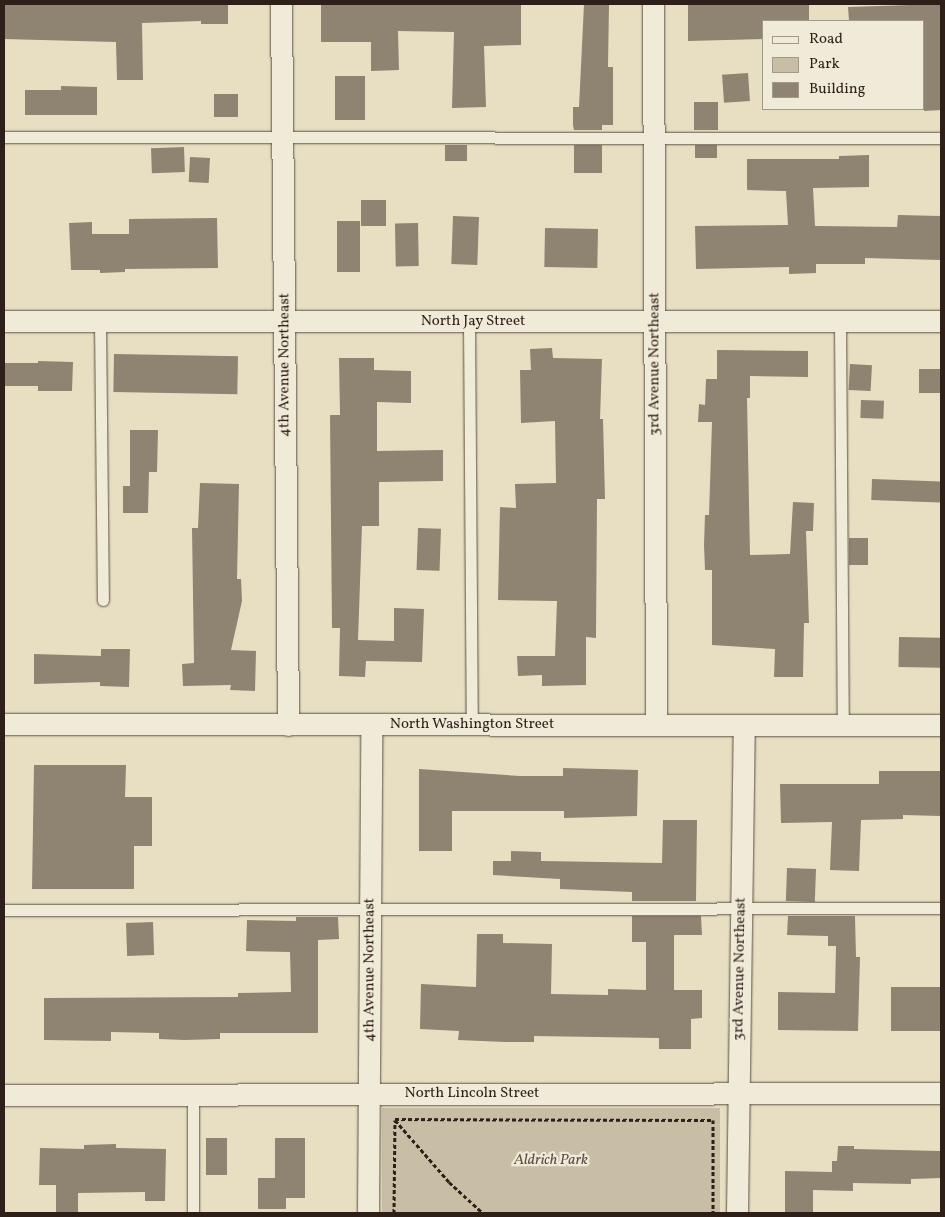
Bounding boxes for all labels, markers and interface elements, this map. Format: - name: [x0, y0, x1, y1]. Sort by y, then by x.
- legend: [762, 20, 925, 110]
- text: Road: [809, 29, 843, 50]
- text: Park: [809, 54, 840, 75]
- text: Building: [809, 79, 865, 100]
- street label: 3rd Avenue Northeast: [646, 292, 664, 436]
- street label: 4th Avenue Northeast: [276, 293, 294, 437]
- street label: North Jay Street: [421, 313, 525, 331]
- street label: North Washington Street: [390, 716, 554, 734]
- street label: 3rd Avenue Northeast: [730, 897, 750, 1041]
- street label: 4th Avenue Northeast: [361, 898, 379, 1042]
- street label: North Lincoln Street: [405, 1085, 539, 1103]
- park label: Aldrich Park: [514, 1152, 588, 1170]

